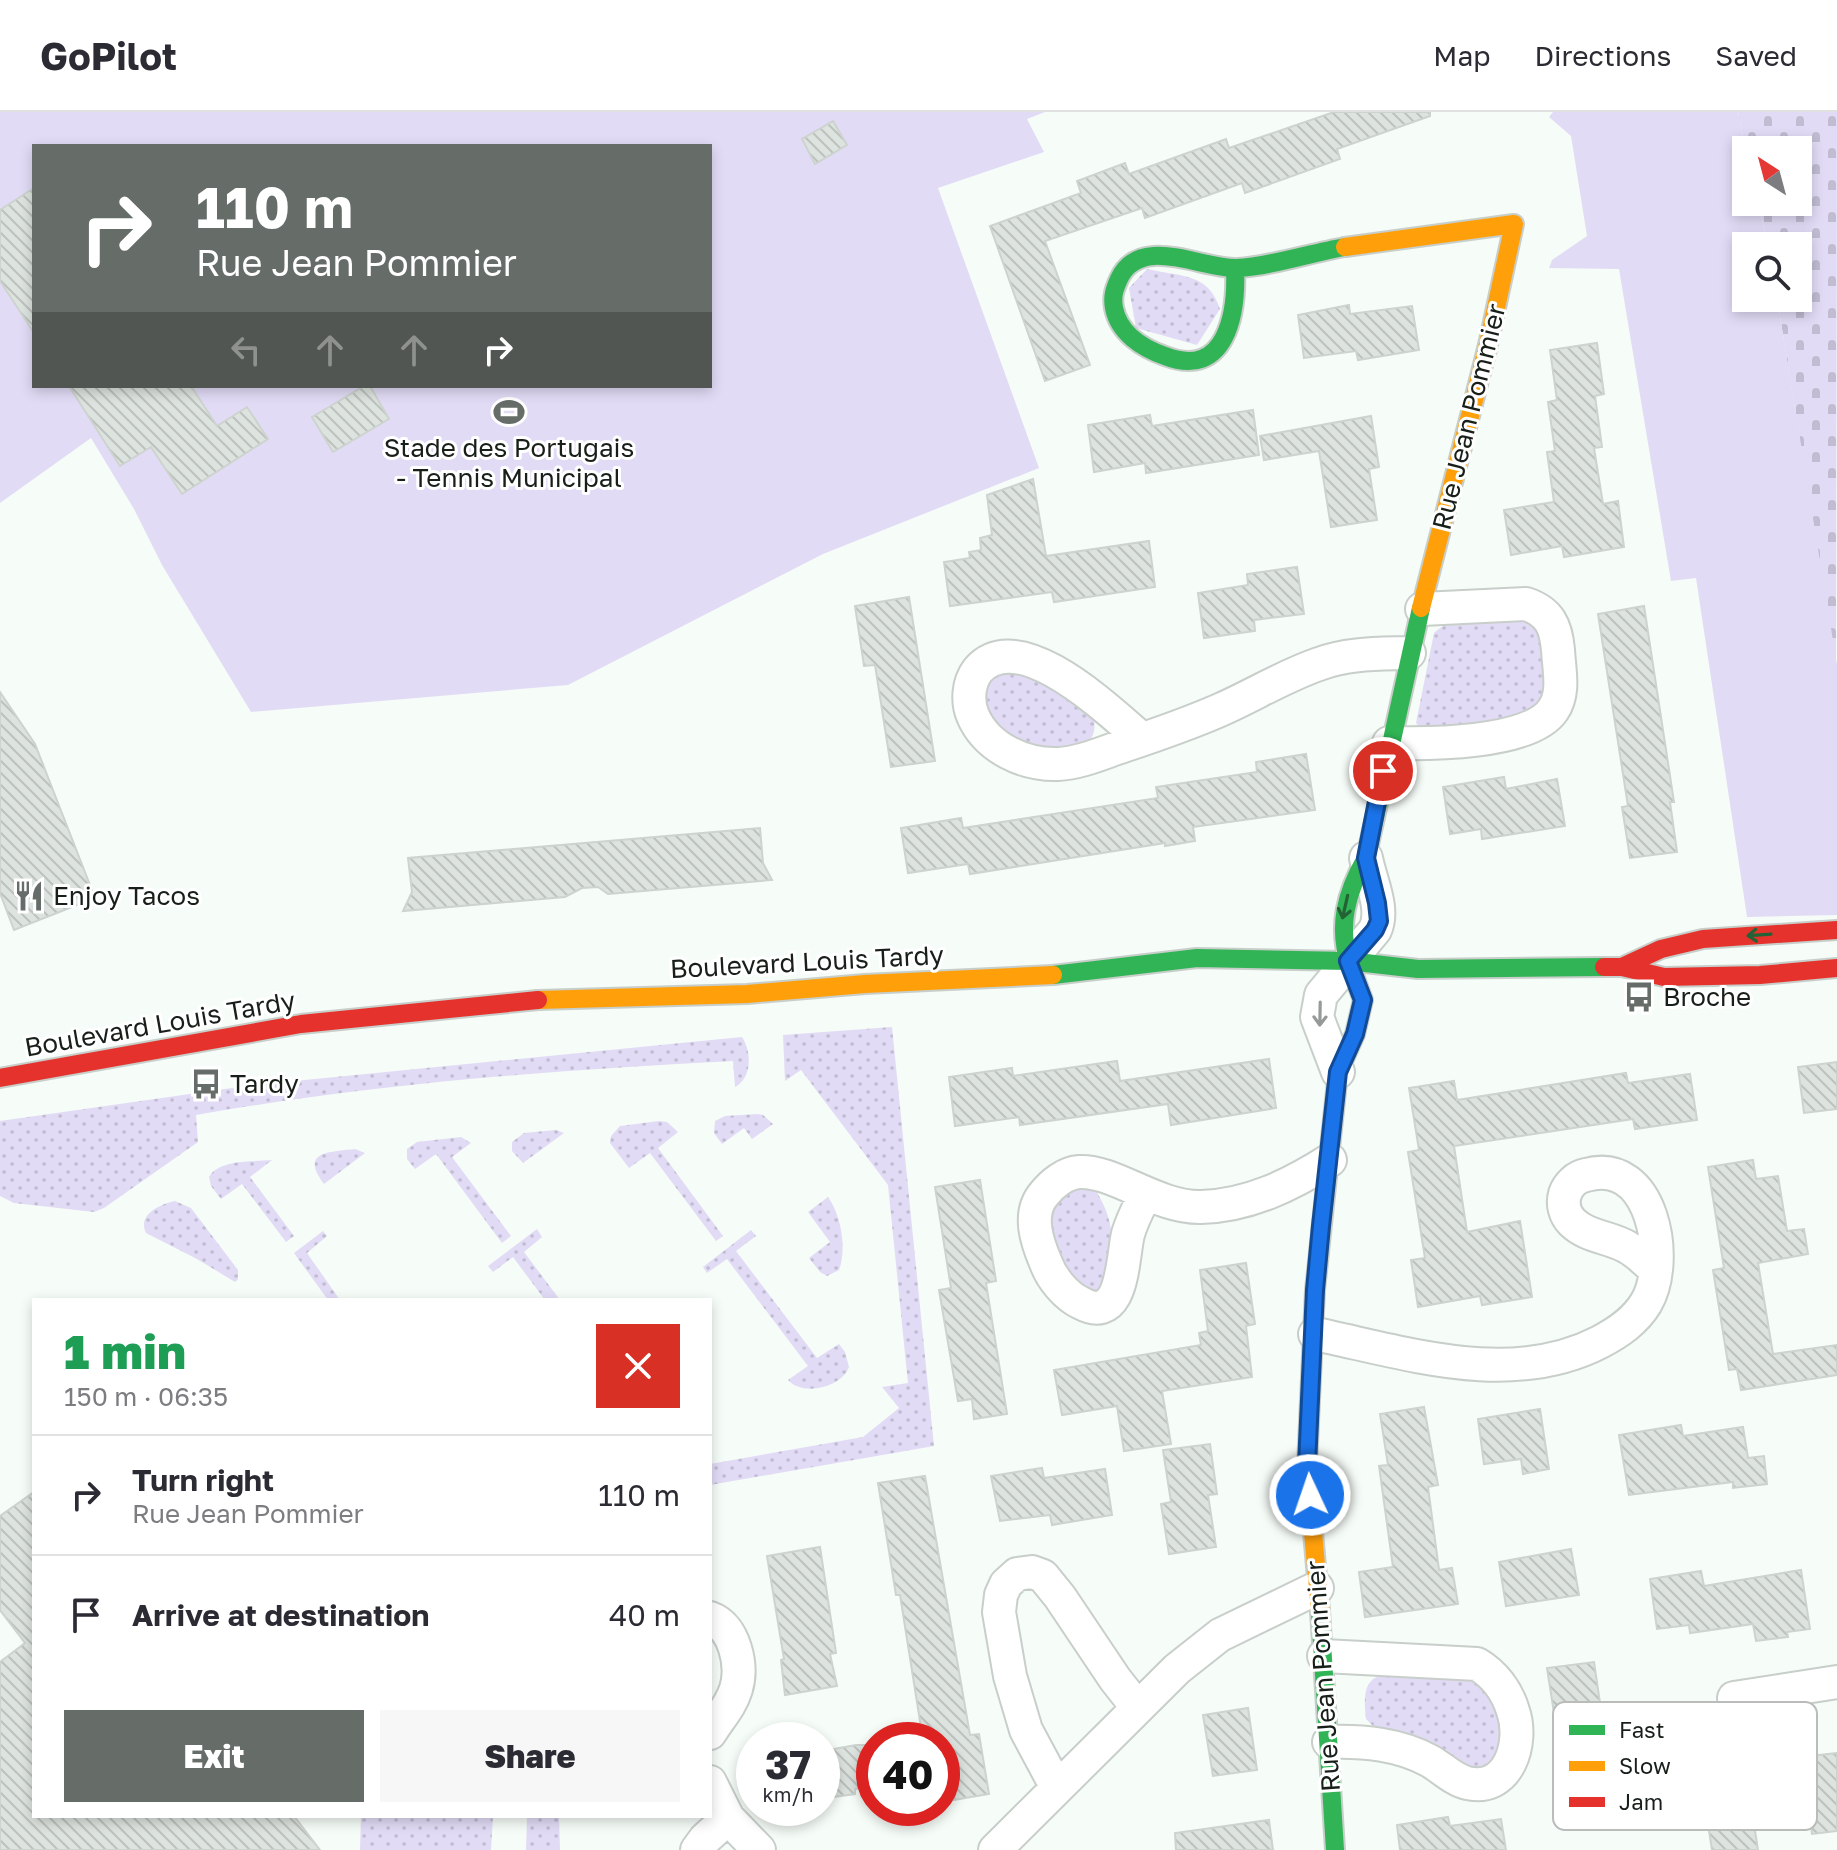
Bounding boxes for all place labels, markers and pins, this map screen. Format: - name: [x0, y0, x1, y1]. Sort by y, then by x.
- sports icon: Stade des Portugais - Tennis Municipal: [492, 395, 526, 429]
- place label: Stade des Portugais - Tennis Municipal: [384, 432, 634, 493]
- pin: [1349, 737, 1417, 805]
- restaurant icon: Enjoy Tacos: [12, 879, 46, 913]
- place label: Enjoy Tacos: [53, 880, 200, 911]
- bus stop icon: Broche: [1622, 980, 1656, 1014]
- place label: Broche: [1663, 981, 1751, 1012]
- bus stop icon: Tardy: [189, 1067, 223, 1101]
- place label: Tardy: [230, 1068, 299, 1099]

